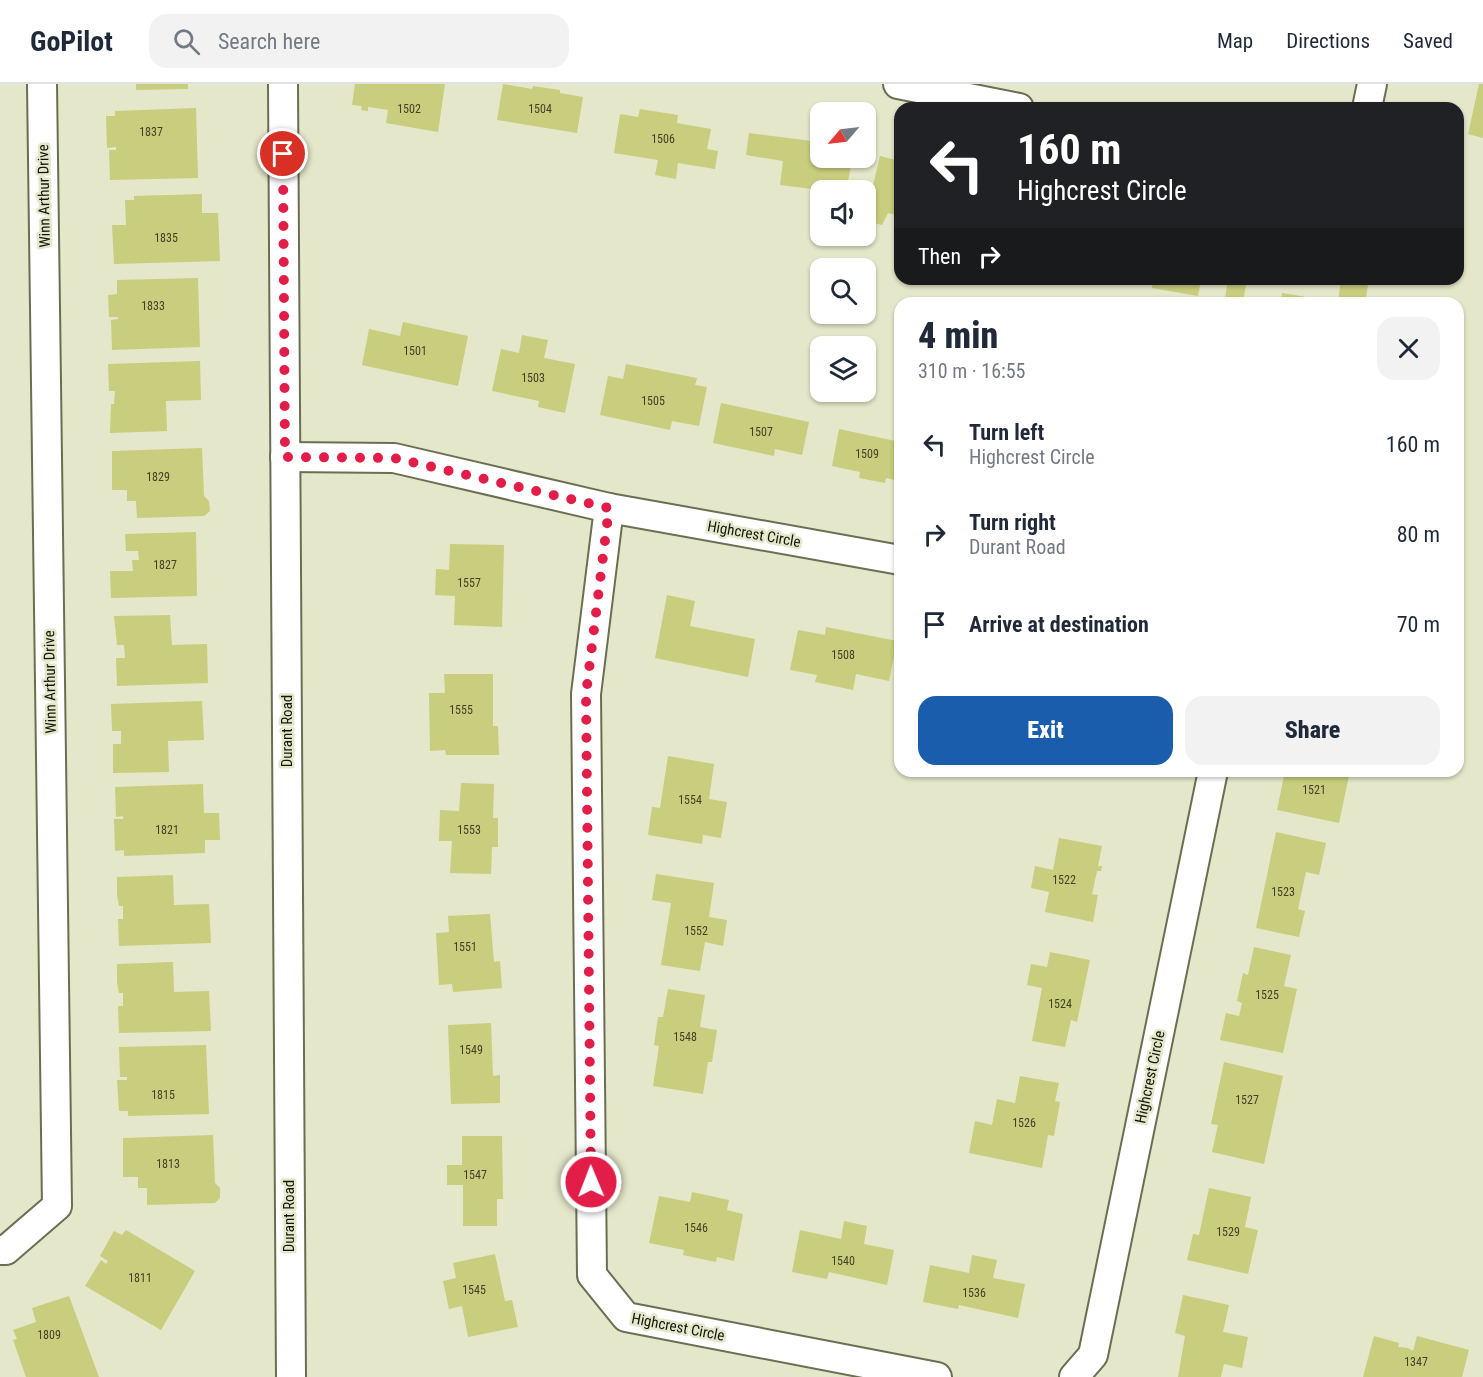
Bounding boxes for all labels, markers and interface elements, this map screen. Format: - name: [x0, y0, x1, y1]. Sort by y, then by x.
- search box: [149, 14, 569, 68]
- text: GoPilot: [30, 25, 113, 58]
- icon: search: [170, 25, 203, 58]
- text: Search here: [218, 29, 320, 54]
- text: Map: [1217, 29, 1253, 53]
- text: Directions: [1286, 29, 1370, 53]
- text: Saved: [1403, 29, 1453, 53]
- house number: 1502: [397, 102, 421, 116]
- house number: 1504: [528, 102, 552, 116]
- north arrow: [810, 102, 876, 168]
- map controls: [810, 102, 876, 402]
- house number: 1837: [139, 125, 163, 139]
- text: 160 m: [1017, 125, 1122, 174]
- icon: left: [918, 126, 996, 204]
- pin: [257, 128, 308, 179]
- house number: 1506: [651, 132, 675, 146]
- icon: arrive: [266, 137, 299, 170]
- street label: Winn Arthur Drive: [34, 144, 54, 248]
- text: Highcrest Circle: [1017, 175, 1187, 207]
- button: sound: [810, 180, 876, 246]
- house number: 1835: [154, 231, 178, 245]
- icon: right: [973, 240, 1006, 273]
- text: Then: [918, 244, 961, 269]
- button: search: [810, 258, 876, 324]
- house number: 1833: [141, 299, 165, 313]
- text: 4 min: [918, 315, 998, 357]
- button: close: [1377, 317, 1440, 380]
- button: layers: [810, 336, 876, 402]
- house number: 1501: [403, 344, 427, 358]
- text: 310 m · 16:55: [918, 359, 1025, 383]
- house number: 1503: [521, 371, 545, 385]
- house number: 1505: [641, 394, 665, 408]
- text: Turn left: [969, 420, 1044, 445]
- house number: 1507: [749, 425, 773, 439]
- icon: left: [918, 428, 951, 461]
- text: 160 m: [1386, 432, 1440, 457]
- text: Highcrest Circle: [969, 445, 1095, 469]
- house number: 1509: [855, 447, 879, 461]
- house number: 1829: [146, 470, 170, 484]
- text: Turn right: [969, 510, 1056, 535]
- street label: Highcrest Circle: [706, 517, 802, 551]
- icon: right: [918, 518, 951, 551]
- text: 80 m: [1397, 522, 1440, 547]
- text: Durant Road: [969, 535, 1066, 559]
- house number: 1827: [153, 558, 177, 572]
- house number: 1557: [457, 576, 481, 590]
- icon: arrive: [918, 608, 951, 641]
- text: Arrive at destination: [969, 612, 1149, 637]
- text: 70 m: [1397, 612, 1440, 637]
- street label: Winn Arthur Drive: [40, 630, 60, 734]
- house number: 1508: [831, 648, 855, 662]
- street label: Durant Road: [278, 695, 296, 767]
- button: Exit: [918, 696, 1173, 765]
- button: Share: [1185, 696, 1440, 765]
- house number: 1555: [449, 703, 473, 717]
- house number: 1521: [1302, 783, 1326, 797]
- house number: 1554: [678, 793, 702, 807]
- house number: 1821: [155, 823, 179, 837]
- house number: 1553: [457, 823, 481, 837]
- house number: 1522: [1052, 873, 1076, 887]
- house number: 1523: [1271, 885, 1295, 899]
- house number: 1552: [684, 924, 708, 938]
- house number: 1551: [453, 940, 477, 954]
- house number: 1525: [1255, 988, 1279, 1002]
- house number: 1524: [1048, 997, 1072, 1011]
- street label: Highcrest Circle: [1131, 1029, 1169, 1125]
- house number: 1548: [673, 1030, 697, 1044]
- house number: 1549: [459, 1043, 483, 1057]
- house number: 1815: [151, 1088, 175, 1102]
- house number: 1527: [1235, 1093, 1259, 1107]
- house number: 1526: [1012, 1116, 1036, 1130]
- position arrow: [559, 1150, 623, 1214]
- house number: 1813: [156, 1157, 180, 1171]
- house number: 1547: [463, 1168, 487, 1182]
- street label: Durant Road: [280, 1180, 298, 1252]
- house number: 1546: [684, 1221, 708, 1235]
- house number: 1529: [1216, 1225, 1240, 1239]
- house number: 1540: [831, 1254, 855, 1268]
- house number: 1811: [128, 1271, 152, 1285]
- house number: 1545: [462, 1283, 486, 1297]
- house number: 1536: [962, 1286, 986, 1300]
- street label: Highcrest Circle: [630, 1309, 726, 1345]
- house number: 1809: [37, 1328, 61, 1342]
- house number: 1347: [1404, 1355, 1428, 1369]

